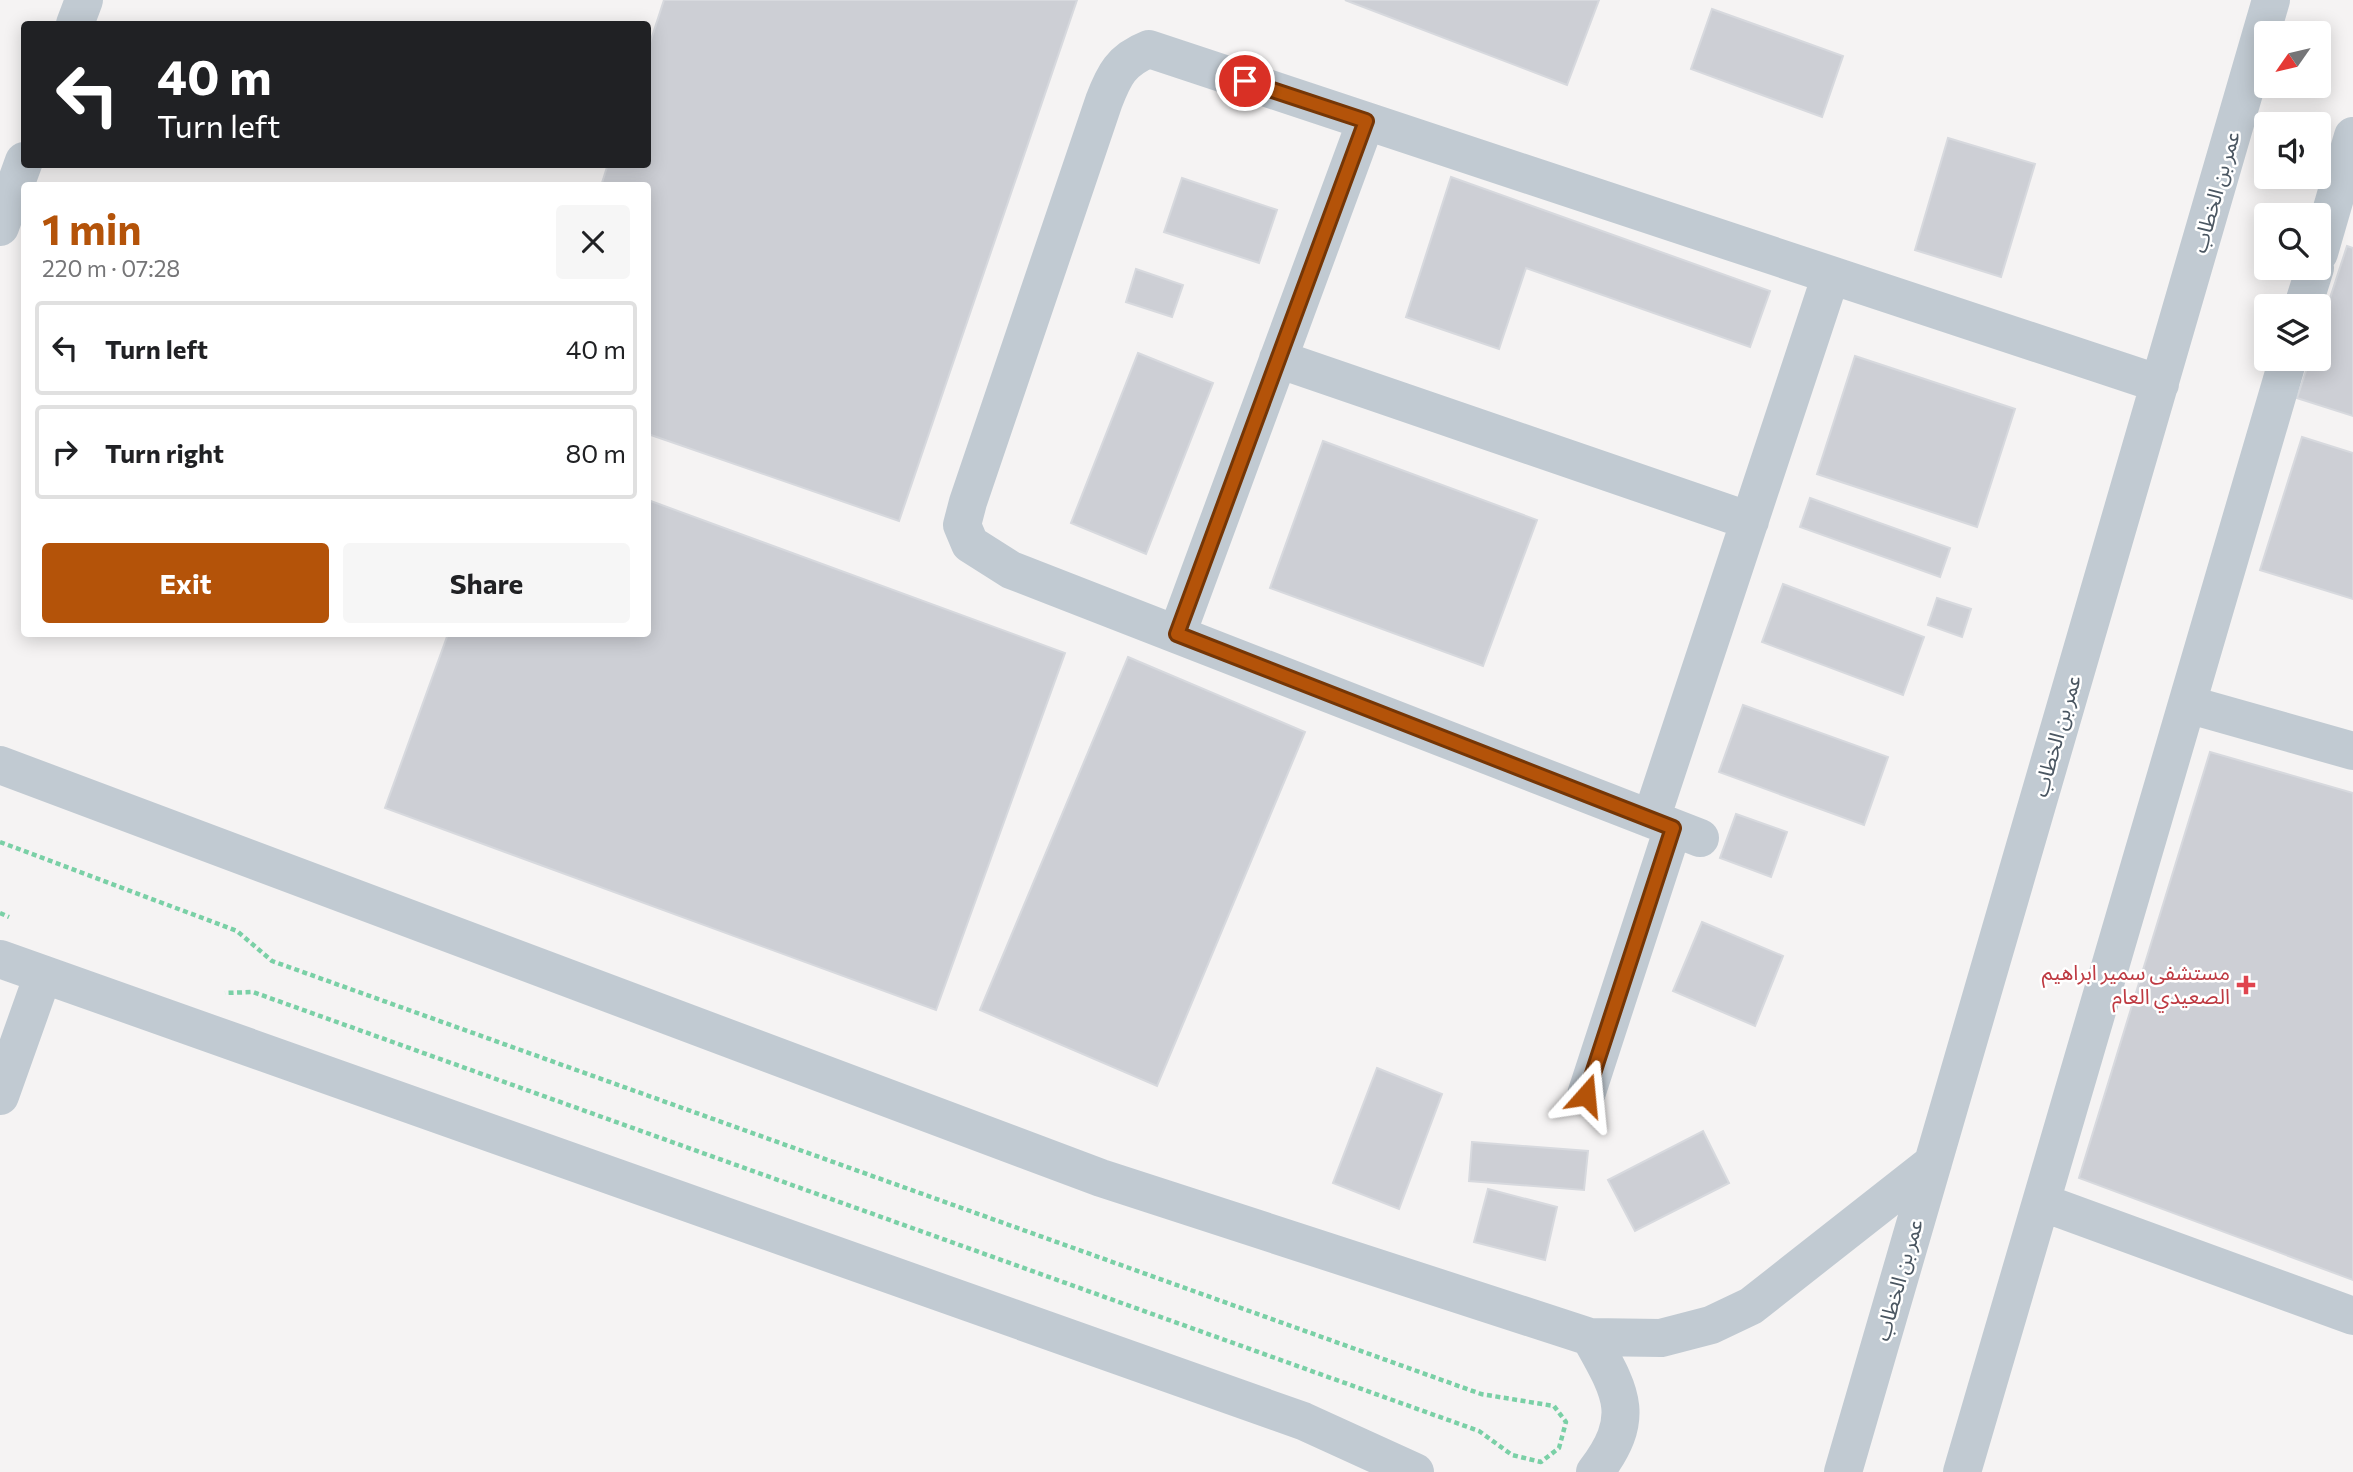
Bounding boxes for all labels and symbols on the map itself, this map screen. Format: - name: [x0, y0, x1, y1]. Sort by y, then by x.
- north arrow: [2254, 21, 2331, 98]
- pin: [1215, 51, 1275, 111]
- street label: عمر بن الخطاب: [2185, 128, 2245, 256]
- street label: عمر بن الخطاب: [2026, 672, 2086, 800]
- place label: مستشفى سمير ابراهيم الصعيدي العام: [2042, 959, 2230, 1013]
- marker: مستشفى سمير ابراهيم الصعيدي العام: [2236, 975, 2256, 995]
- position arrow: [1549, 1058, 1623, 1132]
- street label: عمر بن الخطاب: [1868, 1216, 1928, 1344]

